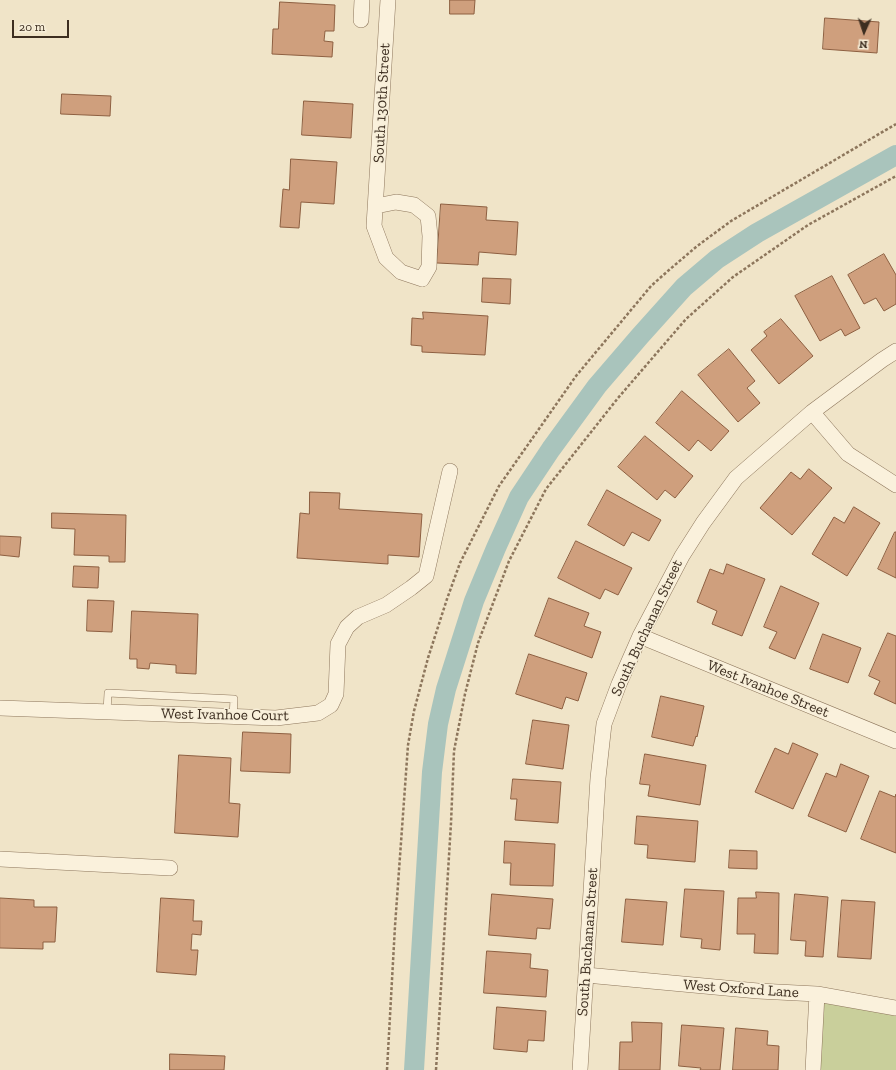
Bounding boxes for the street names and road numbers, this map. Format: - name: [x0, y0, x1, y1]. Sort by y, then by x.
- street label: South 130th Street: [370, 43, 394, 163]
- street label: South Buchanan Street: [607, 557, 687, 699]
- street label: West Ivanhoe Street: [704, 656, 832, 722]
- street label: West Ivanhoe Court: [161, 705, 289, 725]
- street label: South Buchanan Street: [574, 867, 602, 1017]
- street label: West Oxford Lane: [683, 976, 799, 1002]

